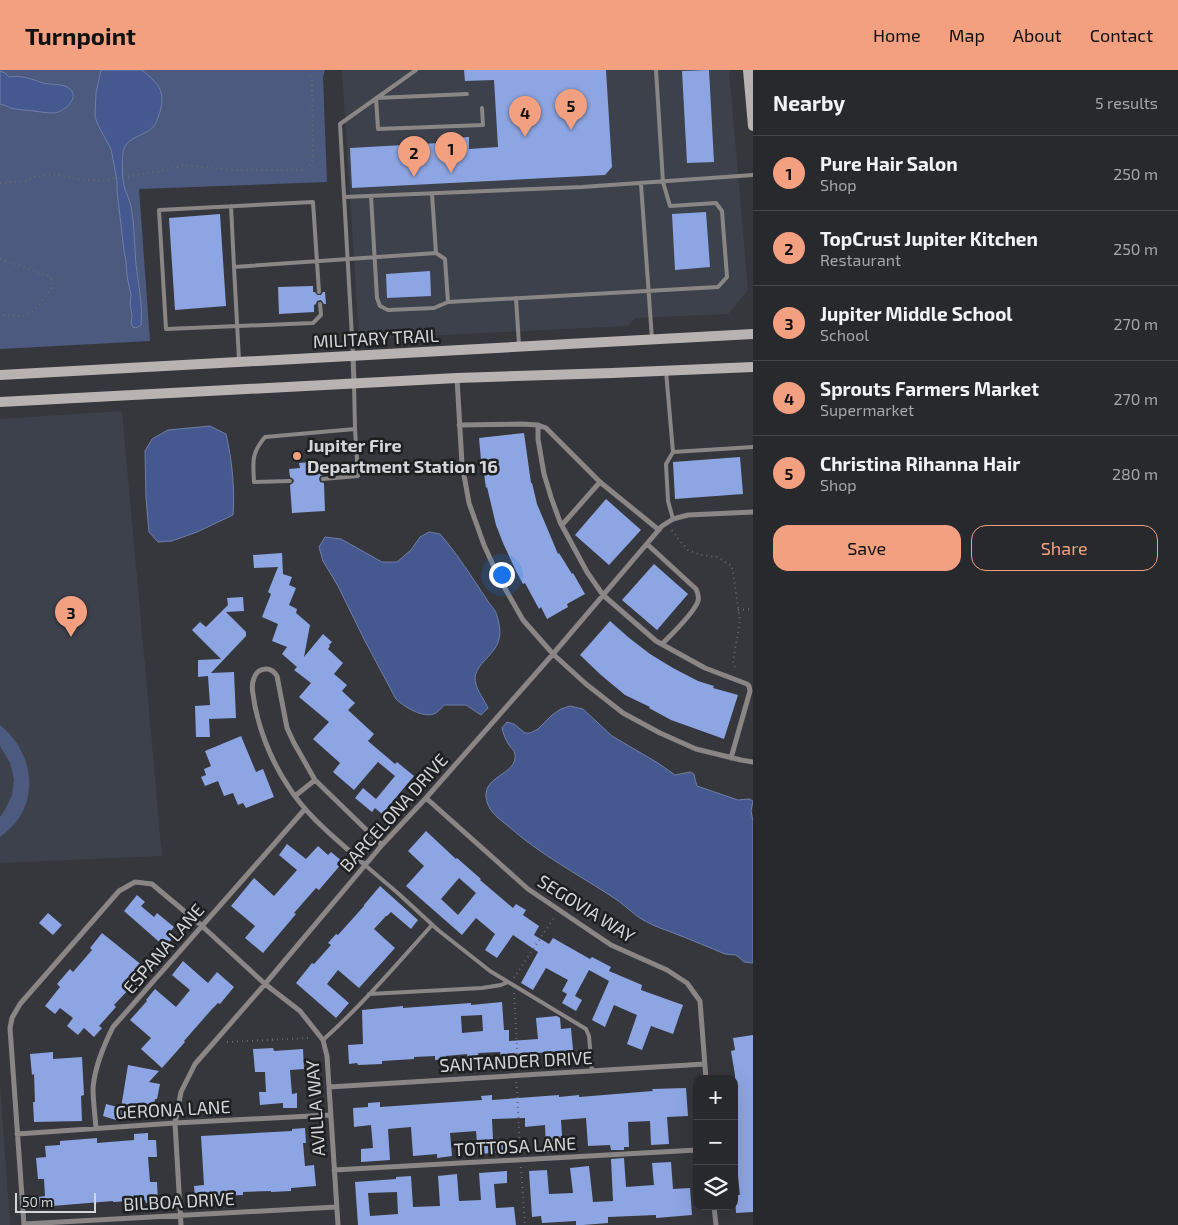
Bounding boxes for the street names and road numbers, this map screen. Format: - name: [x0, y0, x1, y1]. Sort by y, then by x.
- street label: MILITARY TRAIL: [312, 324, 439, 352]
- street label: BARCELONA DRIVE: [335, 749, 452, 876]
- street label: SEGOVIA WAY: [534, 870, 640, 947]
- street label: ESPANA LANE: [118, 899, 208, 998]
- street label: SANTANDER DRIVE: [439, 1046, 593, 1076]
- street label: AVILLA WAY: [301, 1058, 329, 1157]
- street label: GERONA LANE: [115, 1095, 231, 1123]
- street label: TOTTOSA LANE: [453, 1132, 577, 1160]
- street label: BILBOA DRIVE: [123, 1187, 235, 1215]

